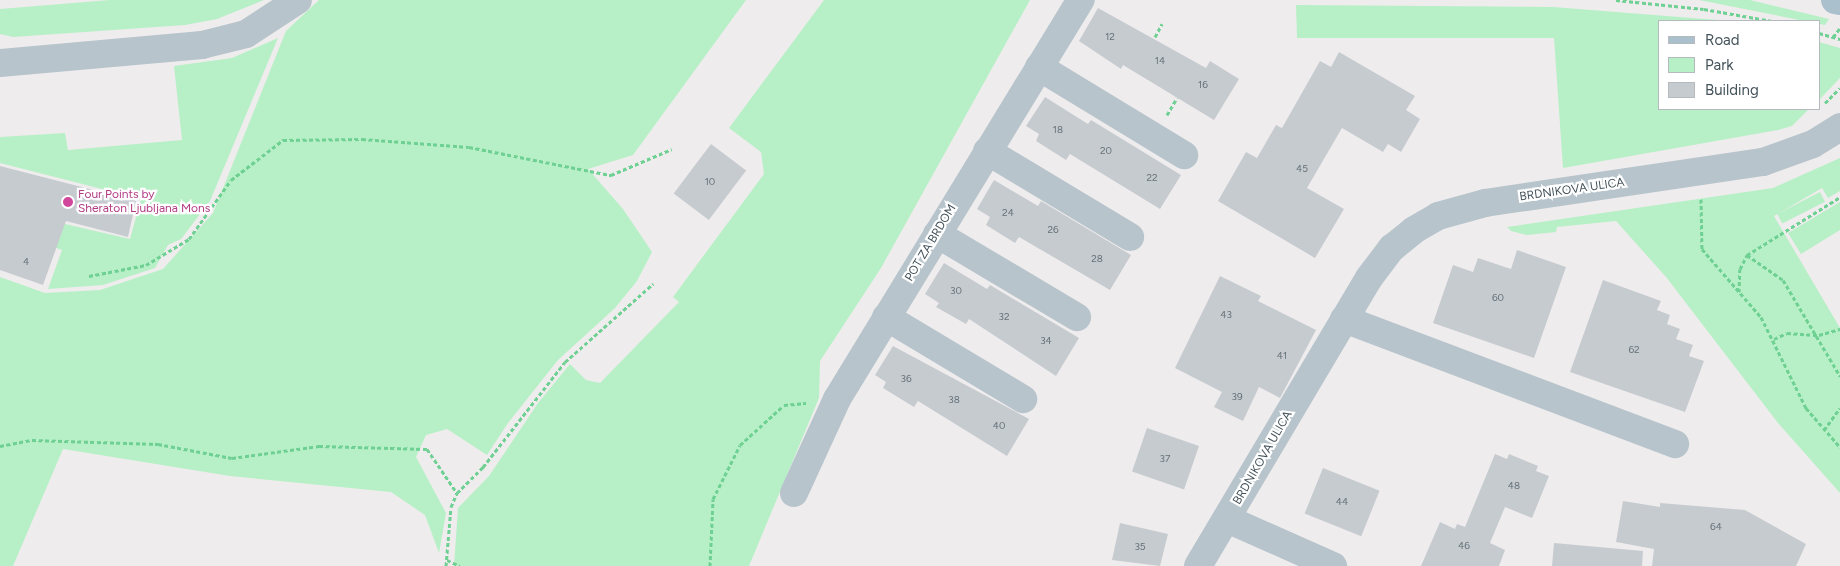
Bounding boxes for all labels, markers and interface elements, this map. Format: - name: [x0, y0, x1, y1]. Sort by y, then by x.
- legend: [1658, 20, 1820, 110]
- house number: 12: [1105, 31, 1115, 43]
- text: Road: [1705, 31, 1740, 49]
- house number: 14: [1155, 55, 1165, 67]
- text: Park: [1705, 56, 1734, 74]
- house number: 16: [1198, 79, 1208, 91]
- text: Building: [1705, 81, 1759, 99]
- house number: 18: [1053, 124, 1063, 136]
- house number: 20: [1100, 145, 1112, 157]
- house number: 45: [1296, 163, 1308, 175]
- house number: 22: [1146, 172, 1158, 184]
- house number: 10: [705, 176, 715, 188]
- street label: BRDNIKOVA ULICA: [1519, 176, 1625, 204]
- place label: Four Points by Sheraton Ljubljana Mons: [78, 188, 210, 216]
- marker: Four Points by Sheraton Ljubljana Mons: [62, 196, 74, 208]
- street label: POT ZA BRDOM: [902, 202, 960, 284]
- house number: 24: [1002, 207, 1014, 219]
- house number: 26: [1047, 224, 1059, 236]
- house number: 28: [1091, 253, 1103, 265]
- house number: 4: [23, 256, 29, 268]
- house number: 30: [950, 285, 962, 297]
- house number: 60: [1492, 292, 1504, 304]
- house number: 43: [1220, 309, 1232, 321]
- house number: 32: [998, 311, 1010, 323]
- house number: 34: [1040, 335, 1052, 347]
- house number: 62: [1628, 344, 1640, 356]
- house number: 41: [1277, 350, 1287, 362]
- house number: 36: [900, 373, 912, 385]
- house number: 39: [1231, 391, 1243, 403]
- house number: 38: [948, 394, 960, 406]
- street label: BRDNIKOVA ULICA: [1230, 409, 1296, 507]
- house number: 40: [993, 420, 1005, 432]
- house number: 37: [1160, 453, 1170, 465]
- house number: 48: [1508, 480, 1520, 492]
- house number: 44: [1336, 496, 1348, 508]
- house number: 64: [1710, 521, 1722, 533]
- house number: 46: [1458, 540, 1470, 552]
- house number: 35: [1134, 541, 1146, 553]

